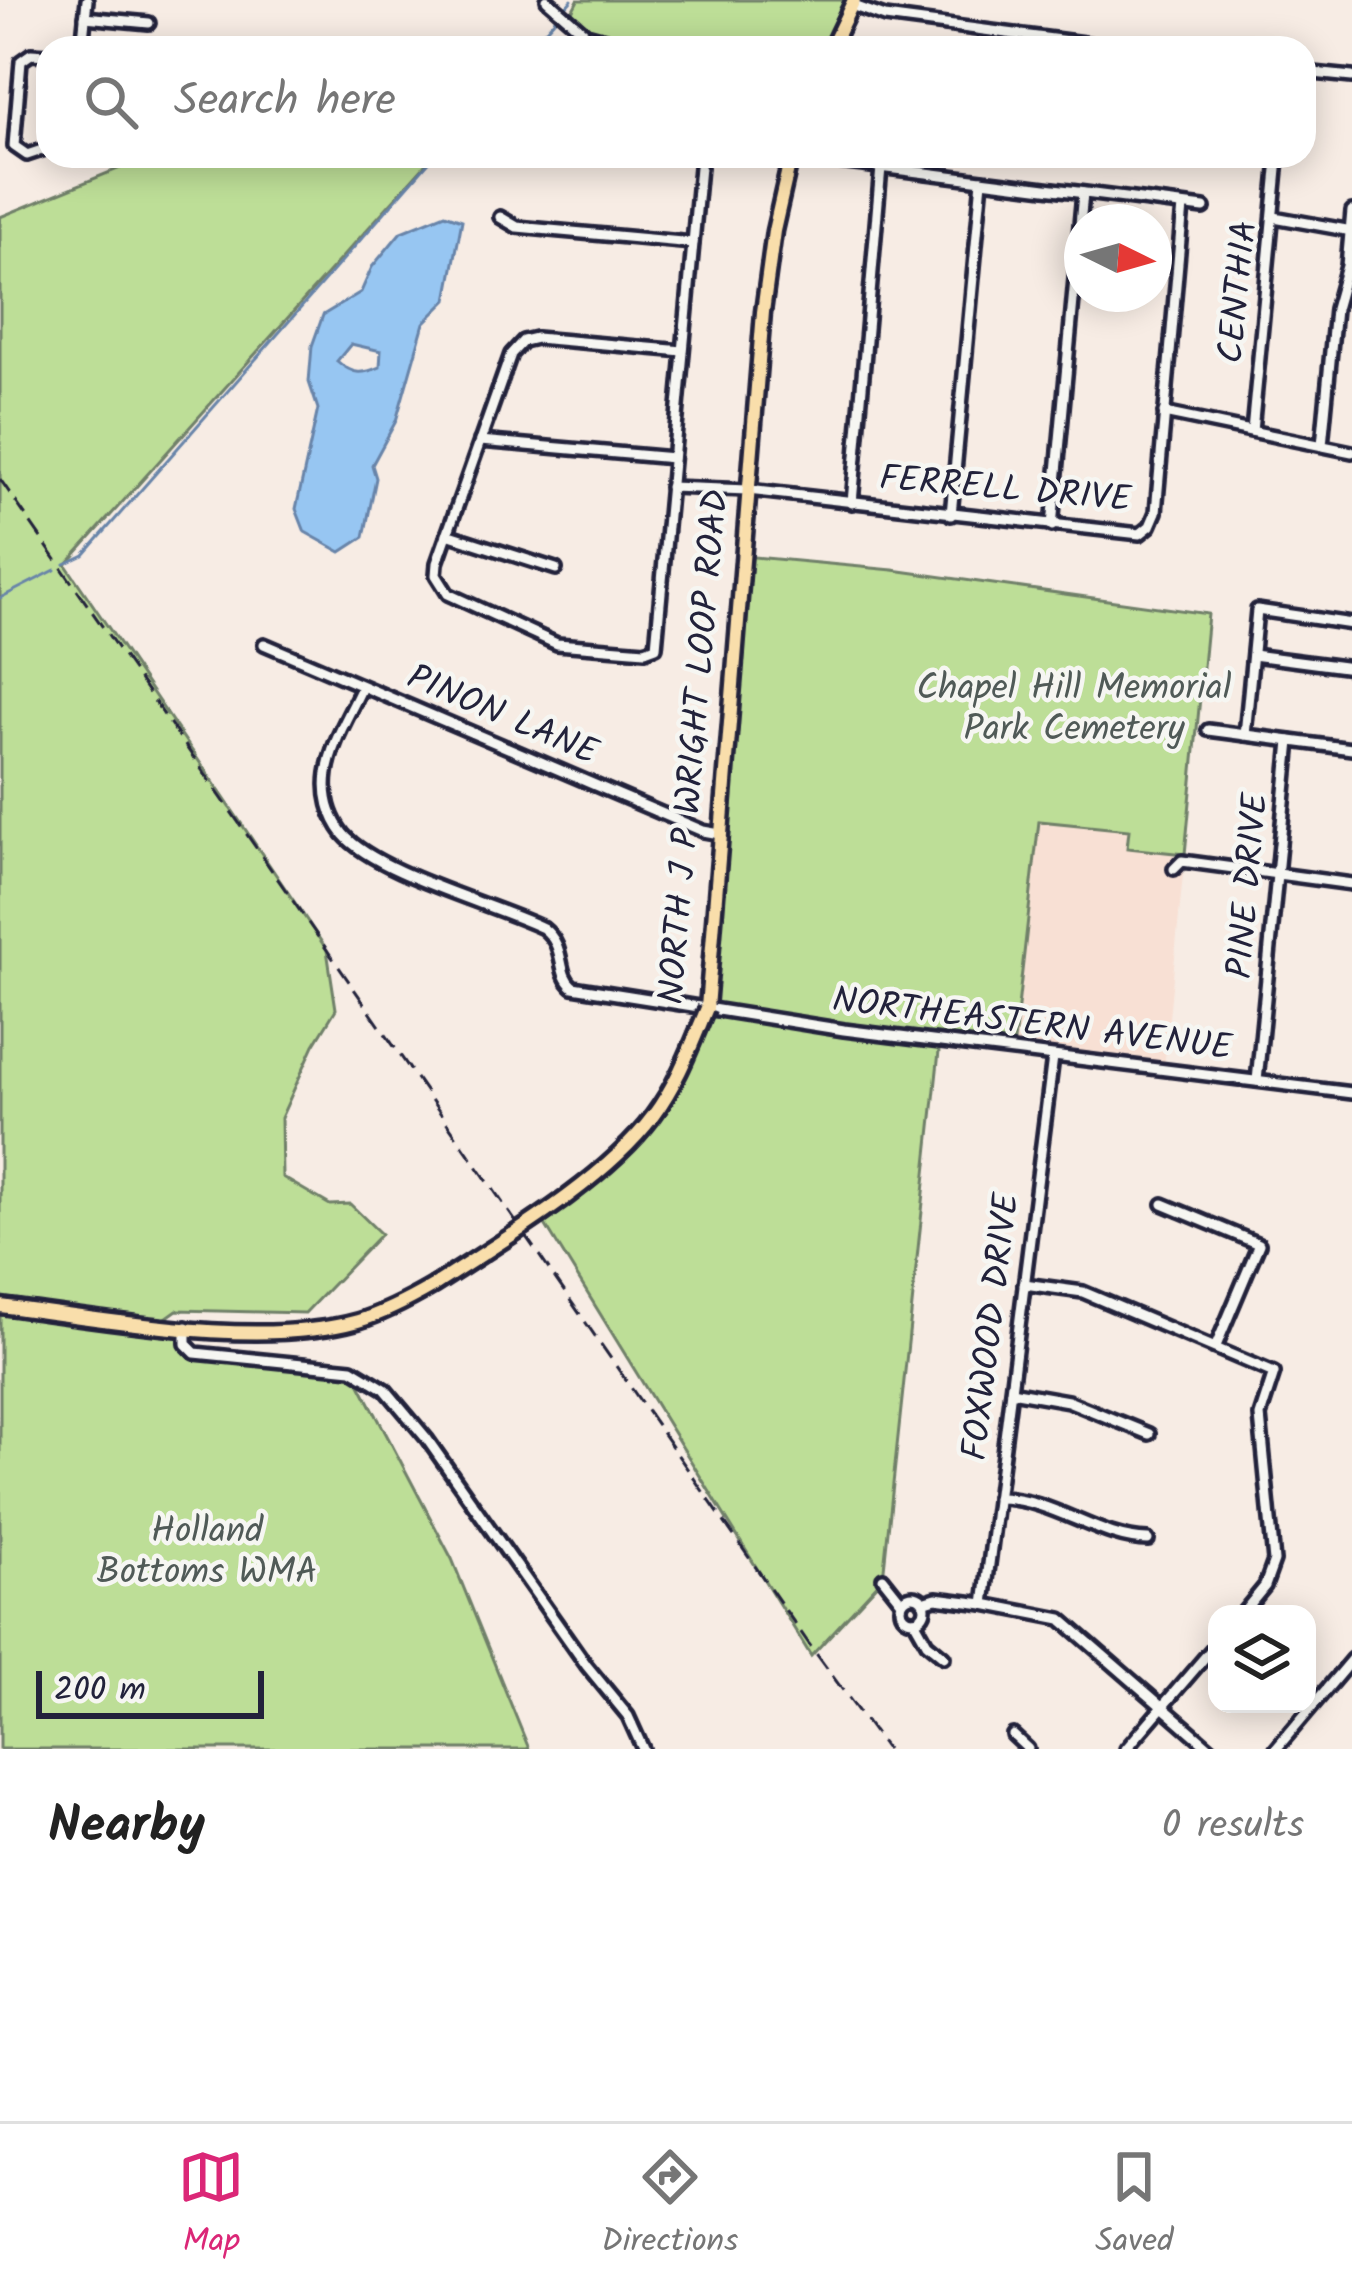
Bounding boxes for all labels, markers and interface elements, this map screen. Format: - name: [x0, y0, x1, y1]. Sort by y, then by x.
- search box: [36, 36, 1316, 168]
- text: Search here: [174, 66, 396, 138]
- icon: search: [78, 69, 144, 135]
- north arrow: [1064, 204, 1172, 312]
- street label: CENTHIA: [1203, 218, 1275, 366]
- street label: FERRELL DRIVE: [877, 451, 1134, 529]
- street label: NORTH J P WRIGHT LOOP ROAD: [644, 487, 746, 1007]
- street label: PINON LANE: [397, 650, 607, 782]
- park label: Chapel Hill Memorial Park Cemetery: [917, 661, 1232, 759]
- street label: PINE DRIVE: [1212, 790, 1286, 981]
- street label: NORTHEASTERN AVENUE: [829, 972, 1236, 1078]
- street label: FOXWOOD DRIVE: [947, 1189, 1037, 1464]
- park label: Holland Bottoms WMA: [97, 1504, 317, 1602]
- map controls: [1208, 1605, 1316, 1713]
- button: layers: [1208, 1605, 1316, 1713]
- scale bar: [36, 1665, 264, 1718]
- text: 200 m: [54, 1665, 146, 1718]
- text: Nearby: [48, 1787, 205, 1868]
- text: 0 results: [1162, 1796, 1304, 1858]
- tab: Map: [178, 2144, 244, 2269]
- tab: Directions: [601, 2144, 738, 2269]
- tab: Saved: [1095, 2144, 1174, 2269]

